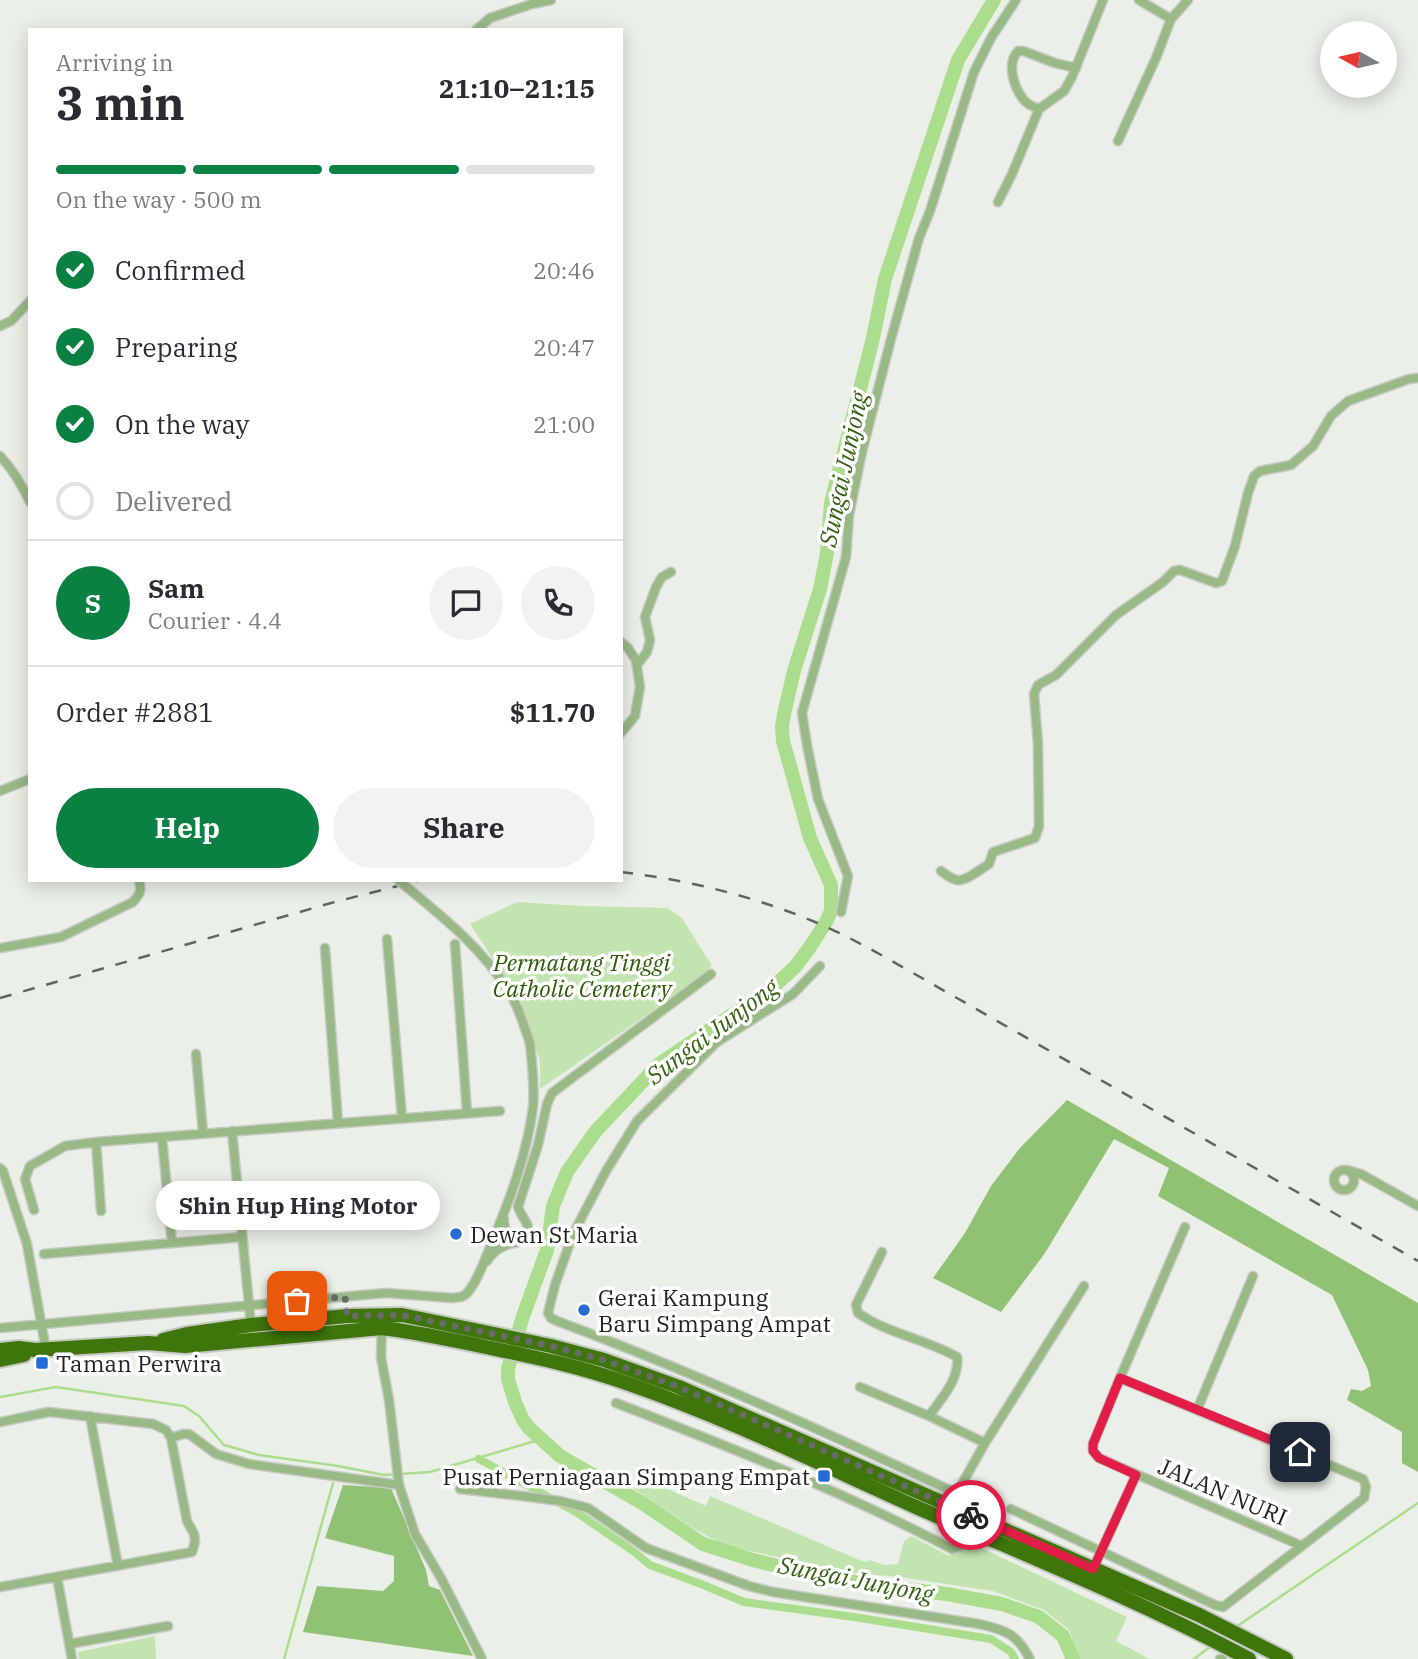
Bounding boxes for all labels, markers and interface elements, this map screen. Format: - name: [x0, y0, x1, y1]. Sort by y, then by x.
- north arrow: [1320, 21, 1396, 98]
- map controls: [1320, 21, 1397, 98]
- text: Arriving in: [56, 47, 173, 77]
- text: 21:10–21:15: [439, 71, 595, 105]
- text: 3 min: [56, 73, 185, 133]
- text: On the way · 500 m: [56, 184, 262, 214]
- icon: check: [56, 251, 94, 289]
- text: Confirmed: [115, 253, 246, 287]
- text: 20:46: [533, 255, 595, 285]
- icon: check: [56, 328, 94, 366]
- text: Preparing: [115, 330, 237, 364]
- text: 20:47: [533, 332, 595, 362]
- water label: Sungai Junjong: [811, 388, 875, 551]
- icon: check: [56, 405, 94, 443]
- text: On the way: [115, 407, 249, 441]
- text: 21:00: [533, 409, 595, 439]
- text: Delivered: [115, 484, 232, 518]
- button: chat: [429, 566, 503, 640]
- button: phone: [521, 566, 595, 640]
- text: Sam: [148, 571, 204, 605]
- text: S: [85, 586, 101, 620]
- text: Courier · 4.4: [148, 605, 282, 635]
- text: Order #2881: [56, 695, 214, 729]
- text: $11.70: [510, 695, 595, 729]
- button: Help: [56, 788, 319, 868]
- button: Share: [333, 788, 595, 868]
- park label: Permatang Tinggi Catholic Cemetery: [493, 947, 674, 1003]
- water label: Sungai Junjong: [639, 970, 785, 1092]
- callout: Shin Hup Hing Motor: [155, 1182, 439, 1231]
- text: Shin Hup Hing Motor: [179, 1190, 417, 1220]
- place label: Dewan St Maria: [470, 1219, 638, 1249]
- marker: Dewan St Maria: [448, 1226, 464, 1242]
- pin: [267, 1271, 327, 1331]
- icon: bag: [278, 1282, 316, 1320]
- place label: Gerai Kampung Baru Simpang Ampat: [598, 1282, 831, 1338]
- marker: Gerai Kampung Baru Simpang Ampat: [576, 1302, 592, 1318]
- place label: Taman Perwira: [56, 1348, 222, 1378]
- marker: Taman Perwira: [34, 1355, 50, 1371]
- pin: [1270, 1422, 1330, 1482]
- icon: home: [1281, 1433, 1319, 1471]
- street label: JALAN NURI: [1154, 1450, 1292, 1532]
- place label: Pusat Perniagaan Simpang Empat: [442, 1461, 810, 1491]
- marker: Pusat Perniagaan Simpang Empat: [816, 1468, 832, 1484]
- courier: [936, 1480, 1006, 1550]
- icon: bike: [952, 1496, 990, 1534]
- water label: Sungai Junjong: [774, 1548, 937, 1610]

